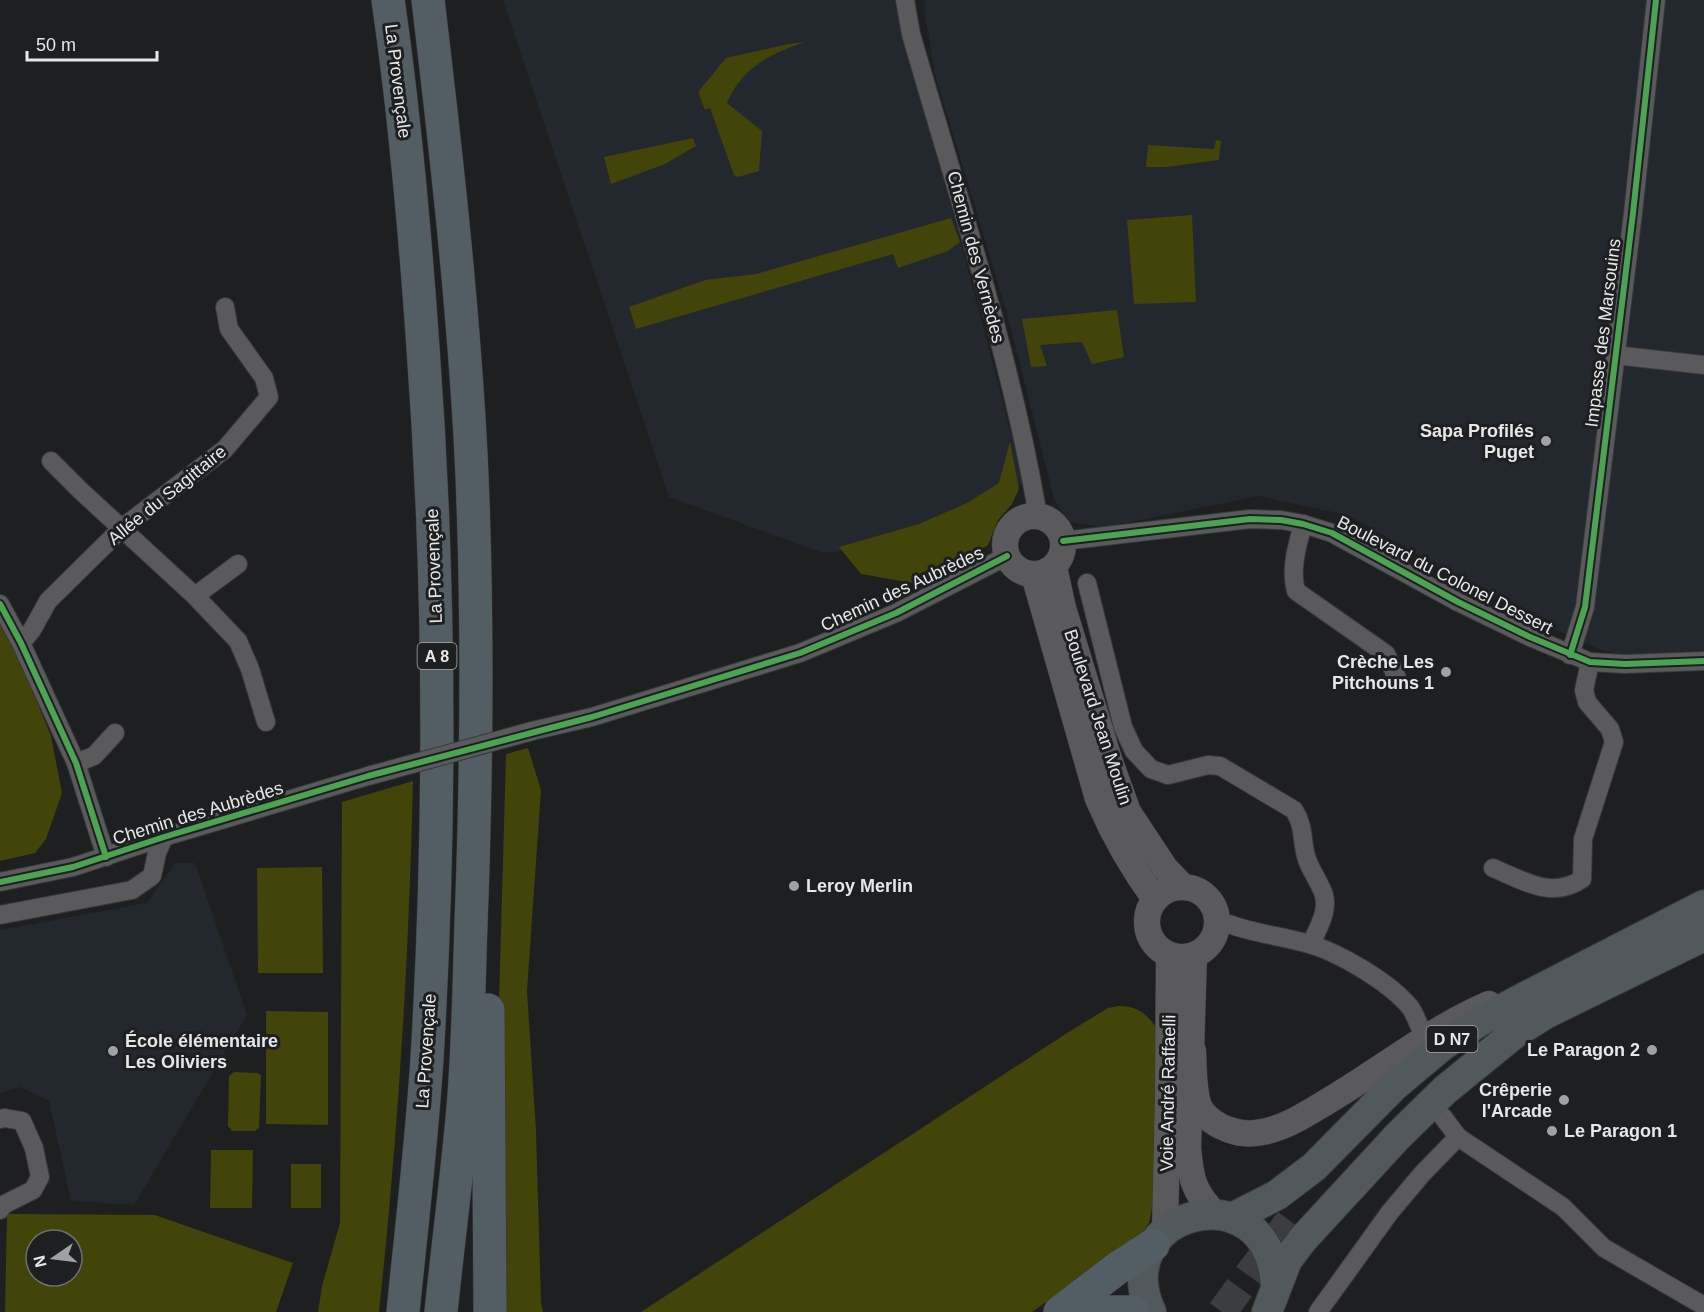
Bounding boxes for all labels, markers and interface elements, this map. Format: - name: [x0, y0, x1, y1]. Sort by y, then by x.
- street label: La Provençale: [381, 23, 415, 139]
- scale bar: [27, 24, 158, 62]
- text: 50 m: [36, 35, 76, 55]
- street label: Chemin des Vernèdes: [943, 169, 1009, 345]
- street label: Impasse des Marsouins: [1581, 237, 1625, 429]
- place label: Sapa Profilés Puget: [1420, 421, 1534, 462]
- marker: Sapa Profilés Puget: [1539, 434, 1553, 448]
- street label: Allée du Sagittaire: [104, 441, 230, 549]
- street label: La Provençale: [422, 508, 446, 624]
- street label: Boulevard du Colonel Dessert: [1334, 512, 1556, 638]
- street label: Chemin des Aubrèdes: [818, 543, 986, 635]
- street label: Boulevard Jean Moulin: [1060, 627, 1136, 807]
- road number: A 8: [418, 643, 456, 669]
- place label: Crèche Les Pitchouns 1: [1332, 652, 1434, 693]
- marker: Crèche Les Pitchouns 1: [1439, 665, 1453, 679]
- street label: Chemin des Aubrèdes: [110, 778, 286, 848]
- place label: Leroy Merlin: [806, 876, 913, 896]
- marker: Leroy Merlin: [787, 879, 801, 893]
- street label: La Provençale: [412, 993, 440, 1109]
- street label: Voie André Raffaelli: [1157, 1014, 1179, 1172]
- road number: D N7: [1426, 1026, 1478, 1052]
- place label: École élémentaire Les Oliviers: [125, 1030, 278, 1072]
- place label: Le Paragon 2: [1527, 1040, 1640, 1060]
- marker: Le Paragon 2: [1645, 1043, 1659, 1057]
- marker: École élémentaire Les Oliviers: [106, 1044, 120, 1058]
- place label: Crêperie l'Arcade: [1479, 1080, 1552, 1121]
- marker: Crêperie l'Arcade: [1557, 1093, 1571, 1107]
- place label: Le Paragon 1: [1564, 1121, 1677, 1141]
- marker: Le Paragon 1: [1545, 1124, 1559, 1138]
- north arrow: [24, 1228, 84, 1288]
- text: N: [30, 1254, 50, 1269]

